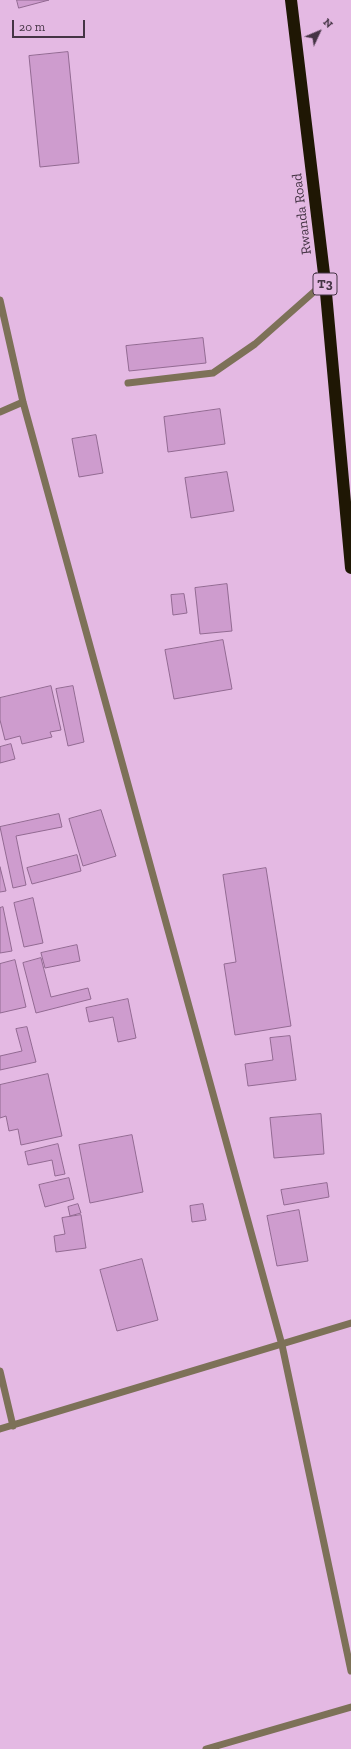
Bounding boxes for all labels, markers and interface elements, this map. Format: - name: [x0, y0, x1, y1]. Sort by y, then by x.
- scale bar: [14, 12, 87, 38]
- north arrow: [299, 12, 339, 52]
- text: N: [320, 16, 336, 31]
- text: 20 m: [19, 20, 45, 34]
- street label: Rwanda Road: [289, 172, 315, 256]
- road number: T3: [313, 273, 337, 295]

